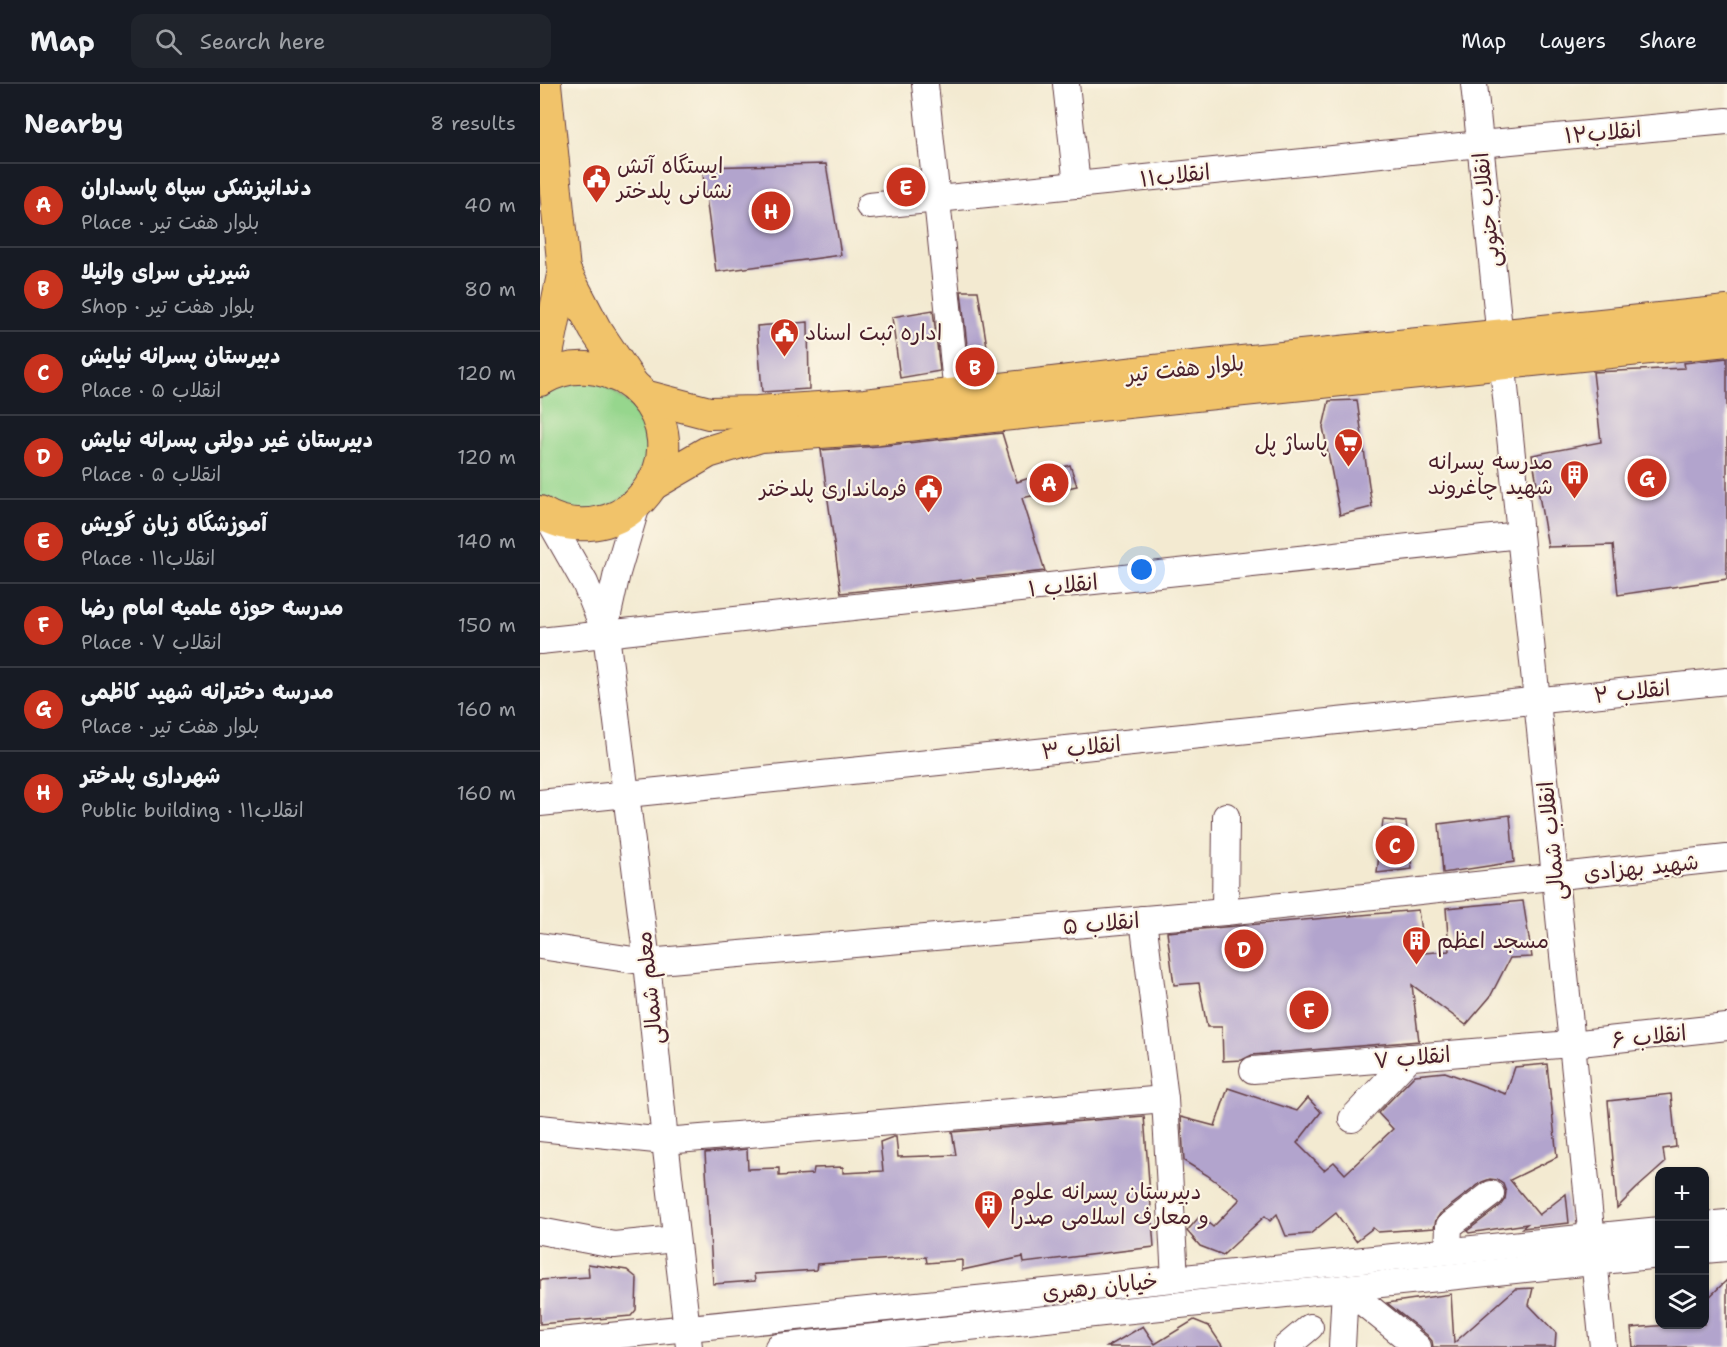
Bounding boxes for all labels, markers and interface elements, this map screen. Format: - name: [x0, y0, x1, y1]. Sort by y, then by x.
- search box: [131, 14, 551, 68]
- text: Map: [30, 22, 95, 60]
- icon: search: [152, 25, 185, 58]
- text: Search here: [200, 27, 325, 56]
- text: Map: [1461, 27, 1506, 55]
- text: Layers: [1539, 27, 1606, 55]
- text: Share: [1639, 27, 1697, 55]
- text: Nearby: [24, 106, 123, 141]
- text: 8 results: [430, 110, 516, 136]
- street label: انقلاب۱۲: [1563, 115, 1643, 150]
- place label: ایستگاه آتش نشانی پلدختر: [615, 151, 732, 205]
- street label: انقلاب جنوبی: [1466, 151, 1507, 269]
- street label: انقلاب۱۱: [1139, 157, 1212, 194]
- public building icon: ایستگاه آتش نشانی پلدختر: [580, 162, 612, 204]
- pin: E: [886, 164, 926, 210]
- text: دندانپزشکی سپاه پاسداران: [81, 173, 312, 202]
- pin: H: [752, 188, 790, 234]
- text: A: [36, 192, 51, 218]
- text: 40 m: [464, 192, 516, 218]
- text: Place · بلوار هفت تیر: [81, 209, 259, 235]
- text: شیرینی سرای وانیلا: [81, 257, 250, 286]
- text: B: [37, 276, 50, 302]
- text: 80 m: [464, 276, 516, 302]
- text: Shop · بلوار هفت تیر: [81, 293, 255, 319]
- public building icon: اداره ثبت اسناد: [768, 316, 800, 358]
- place label: اداره ثبت اسناد: [805, 318, 942, 347]
- text: دبیرستان پسرانه نیایش: [81, 341, 280, 370]
- pin: B: [956, 344, 994, 390]
- street label: بلوار هفت تیر: [1122, 348, 1246, 389]
- text: C: [37, 360, 50, 386]
- text: 120 m: [457, 360, 516, 386]
- text: Place · انقلاب ۵: [81, 377, 221, 403]
- text: دبیرستان غیر دولتی پسرانه نیایش: [81, 425, 373, 454]
- supermarket icon: پاساژ پل: [1333, 426, 1365, 468]
- place label: پاساژ پل: [1254, 428, 1328, 457]
- text: D: [36, 444, 51, 470]
- text: 120 m: [457, 444, 516, 470]
- place label: مدرسه پسرانه شهید چاغروند: [1428, 447, 1553, 501]
- pin: G: [1628, 456, 1666, 500]
- building icon: مدرسه پسرانه شهید چاغروند: [1558, 458, 1590, 500]
- pin: A: [1030, 460, 1068, 506]
- text: Place · انقلاب ۵: [81, 461, 221, 487]
- public building icon: فرمانداری پلدختر: [912, 472, 944, 514]
- place label: فرمانداری پلدختر: [758, 474, 907, 503]
- text: آموزشگاه زبان گویش: [81, 509, 267, 538]
- text: E: [37, 528, 50, 554]
- text: 140 m: [457, 528, 516, 554]
- text: Place · انقلاب۱۱: [81, 545, 215, 571]
- your location: [1127, 555, 1156, 584]
- street label: انقلاب ۱: [1027, 567, 1099, 604]
- text: مدرسه حوزه علمیه امام رضا: [81, 593, 344, 622]
- text: F: [38, 612, 49, 638]
- text: 150 m: [458, 612, 516, 638]
- text: Place · انقلاب ۷: [81, 629, 222, 655]
- street label: انقلاب ۲: [1592, 673, 1672, 710]
- text: مدرسه دخترانه شهید کاظمی: [81, 677, 334, 706]
- text: G: [35, 696, 52, 722]
- text: 160 m: [457, 696, 516, 722]
- text: Place · بلوار هفت تیر: [81, 713, 259, 739]
- street label: انقلاب ۳: [1040, 729, 1122, 766]
- text: شهرداری پلدختر: [81, 761, 220, 790]
- text: H: [36, 780, 51, 806]
- text: 160 m: [457, 780, 516, 806]
- street label: انقلاب شمالی: [1531, 780, 1572, 902]
- text: Public building · انقلاب۱۱: [81, 797, 304, 823]
- pin: C: [1376, 822, 1414, 867]
- street label: شهید بهزادی: [1582, 847, 1700, 888]
- street label: انقلاب ۵: [1061, 906, 1141, 941]
- building icon: مسجد اعظم: [1400, 924, 1432, 966]
- pin: D: [1224, 926, 1264, 972]
- place label: مسجد اعظم: [1437, 926, 1549, 957]
- street label: معلم شمالی: [629, 930, 672, 1046]
- pin: F: [1290, 988, 1328, 1032]
- street label: انقلاب ۶: [1610, 1018, 1688, 1055]
- street label: انقلاب ۷: [1372, 1040, 1452, 1075]
- map controls: [1655, 1167, 1709, 1329]
- button: +: [1655, 1167, 1709, 1221]
- place label: دبیرستان پسرانه علوم و معارف اسلامی صدرا: [1010, 1177, 1209, 1231]
- building icon: دبیرستان پسرانه علوم و معارف اسلامی صدرا: [973, 1188, 1005, 1230]
- button: −: [1655, 1221, 1709, 1275]
- street label: خیابان رهبری: [1041, 1266, 1159, 1307]
- button: layers: [1655, 1275, 1709, 1329]

